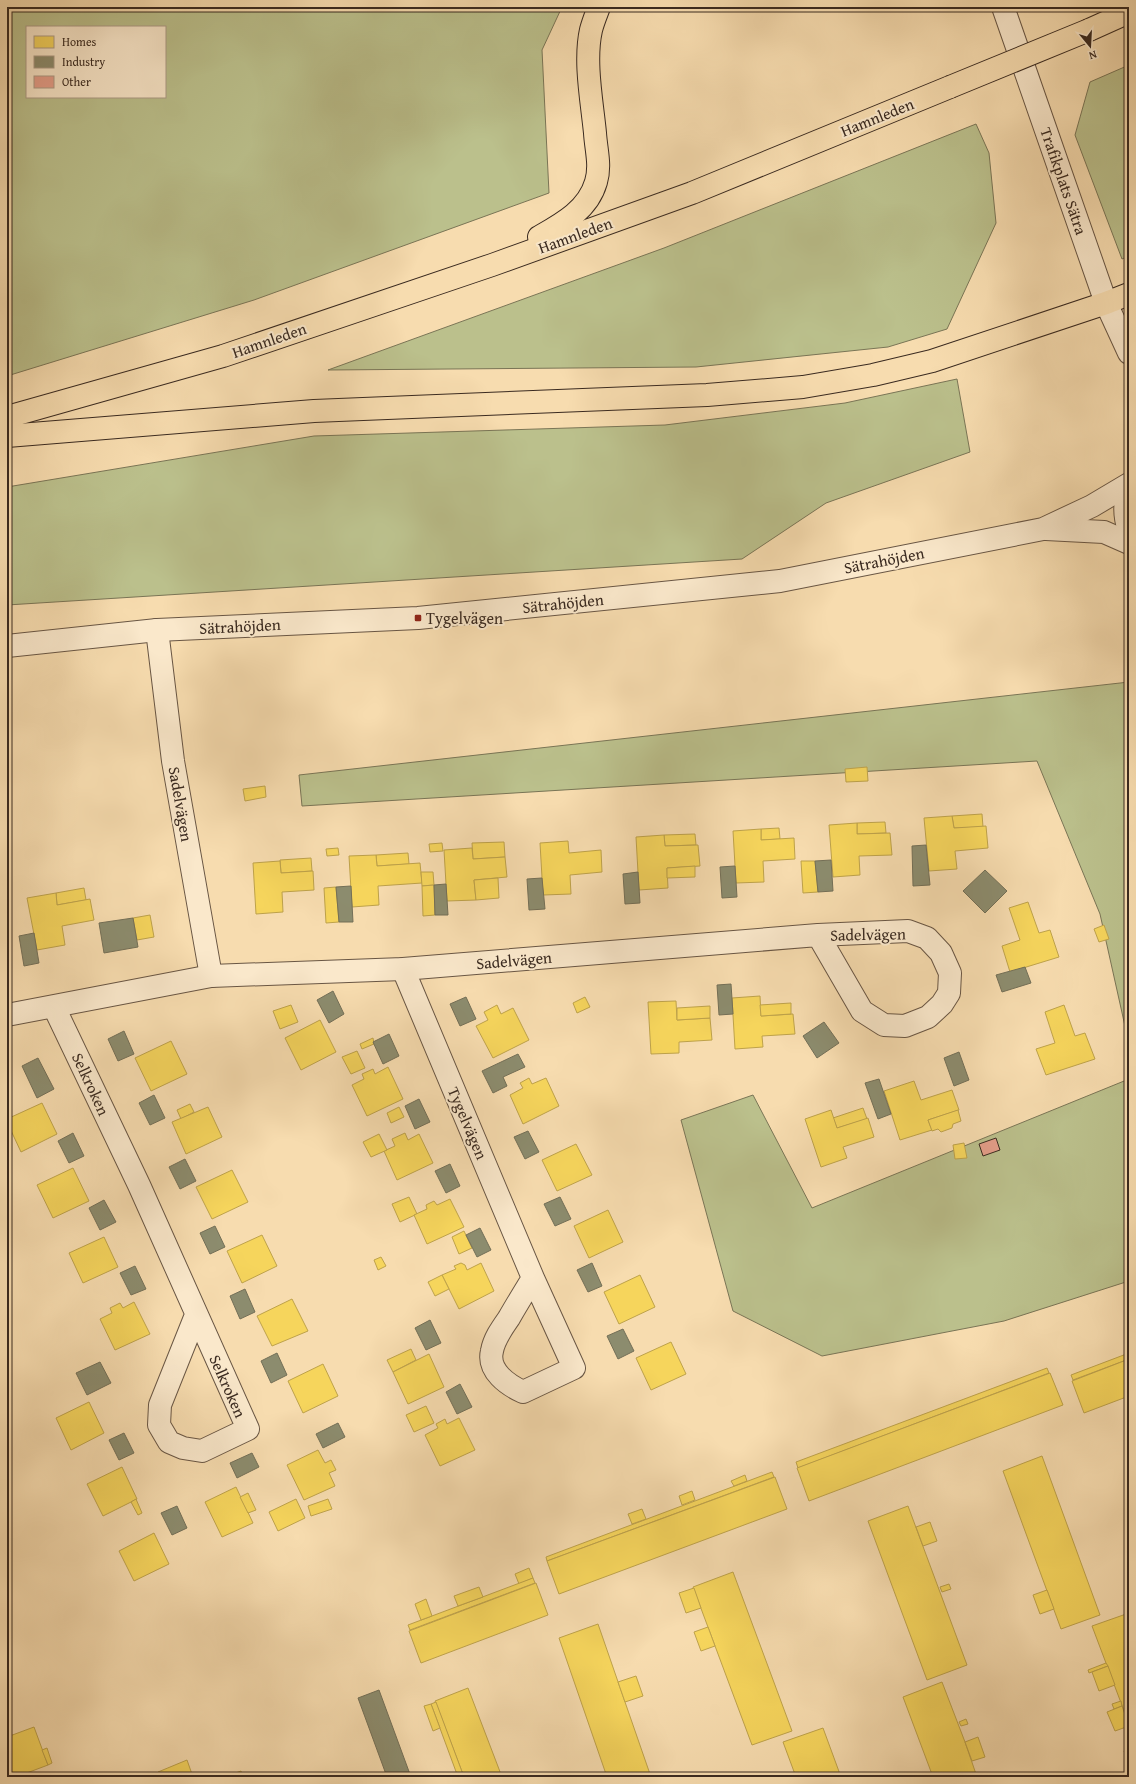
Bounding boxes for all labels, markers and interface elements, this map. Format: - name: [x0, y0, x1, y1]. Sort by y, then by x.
- legend: [26, 26, 166, 98]
- north arrow: [1070, 26, 1110, 66]
- text: Homes: [62, 33, 97, 50]
- text: N: [1087, 47, 1099, 64]
- text: Industry: [62, 53, 105, 70]
- text: Other: [62, 73, 91, 90]
- street label: Hamnleden: [837, 91, 917, 143]
- street label: Trafikplats Sätra: [1034, 124, 1094, 238]
- street label: Hamnleden: [535, 211, 615, 259]
- street label: Hamnleden: [229, 316, 309, 364]
- street label: Sätrahöjden: [842, 540, 926, 580]
- street label: Sätrahöjden: [521, 587, 605, 619]
- place label: Tygelvägen: [426, 606, 503, 630]
- street label: Sätrahöjden: [199, 612, 281, 640]
- marker: Tygelvägen: [413, 613, 423, 623]
- street label: Sadelvägen: [163, 765, 199, 843]
- street label: Sadelvägen: [830, 921, 906, 947]
- street label: Sadelvägen: [475, 945, 553, 975]
- street label: Selkroken: [66, 1049, 116, 1119]
- street label: Tygelvägen: [442, 1083, 494, 1163]
- street label: Selkroken: [203, 1351, 253, 1421]

